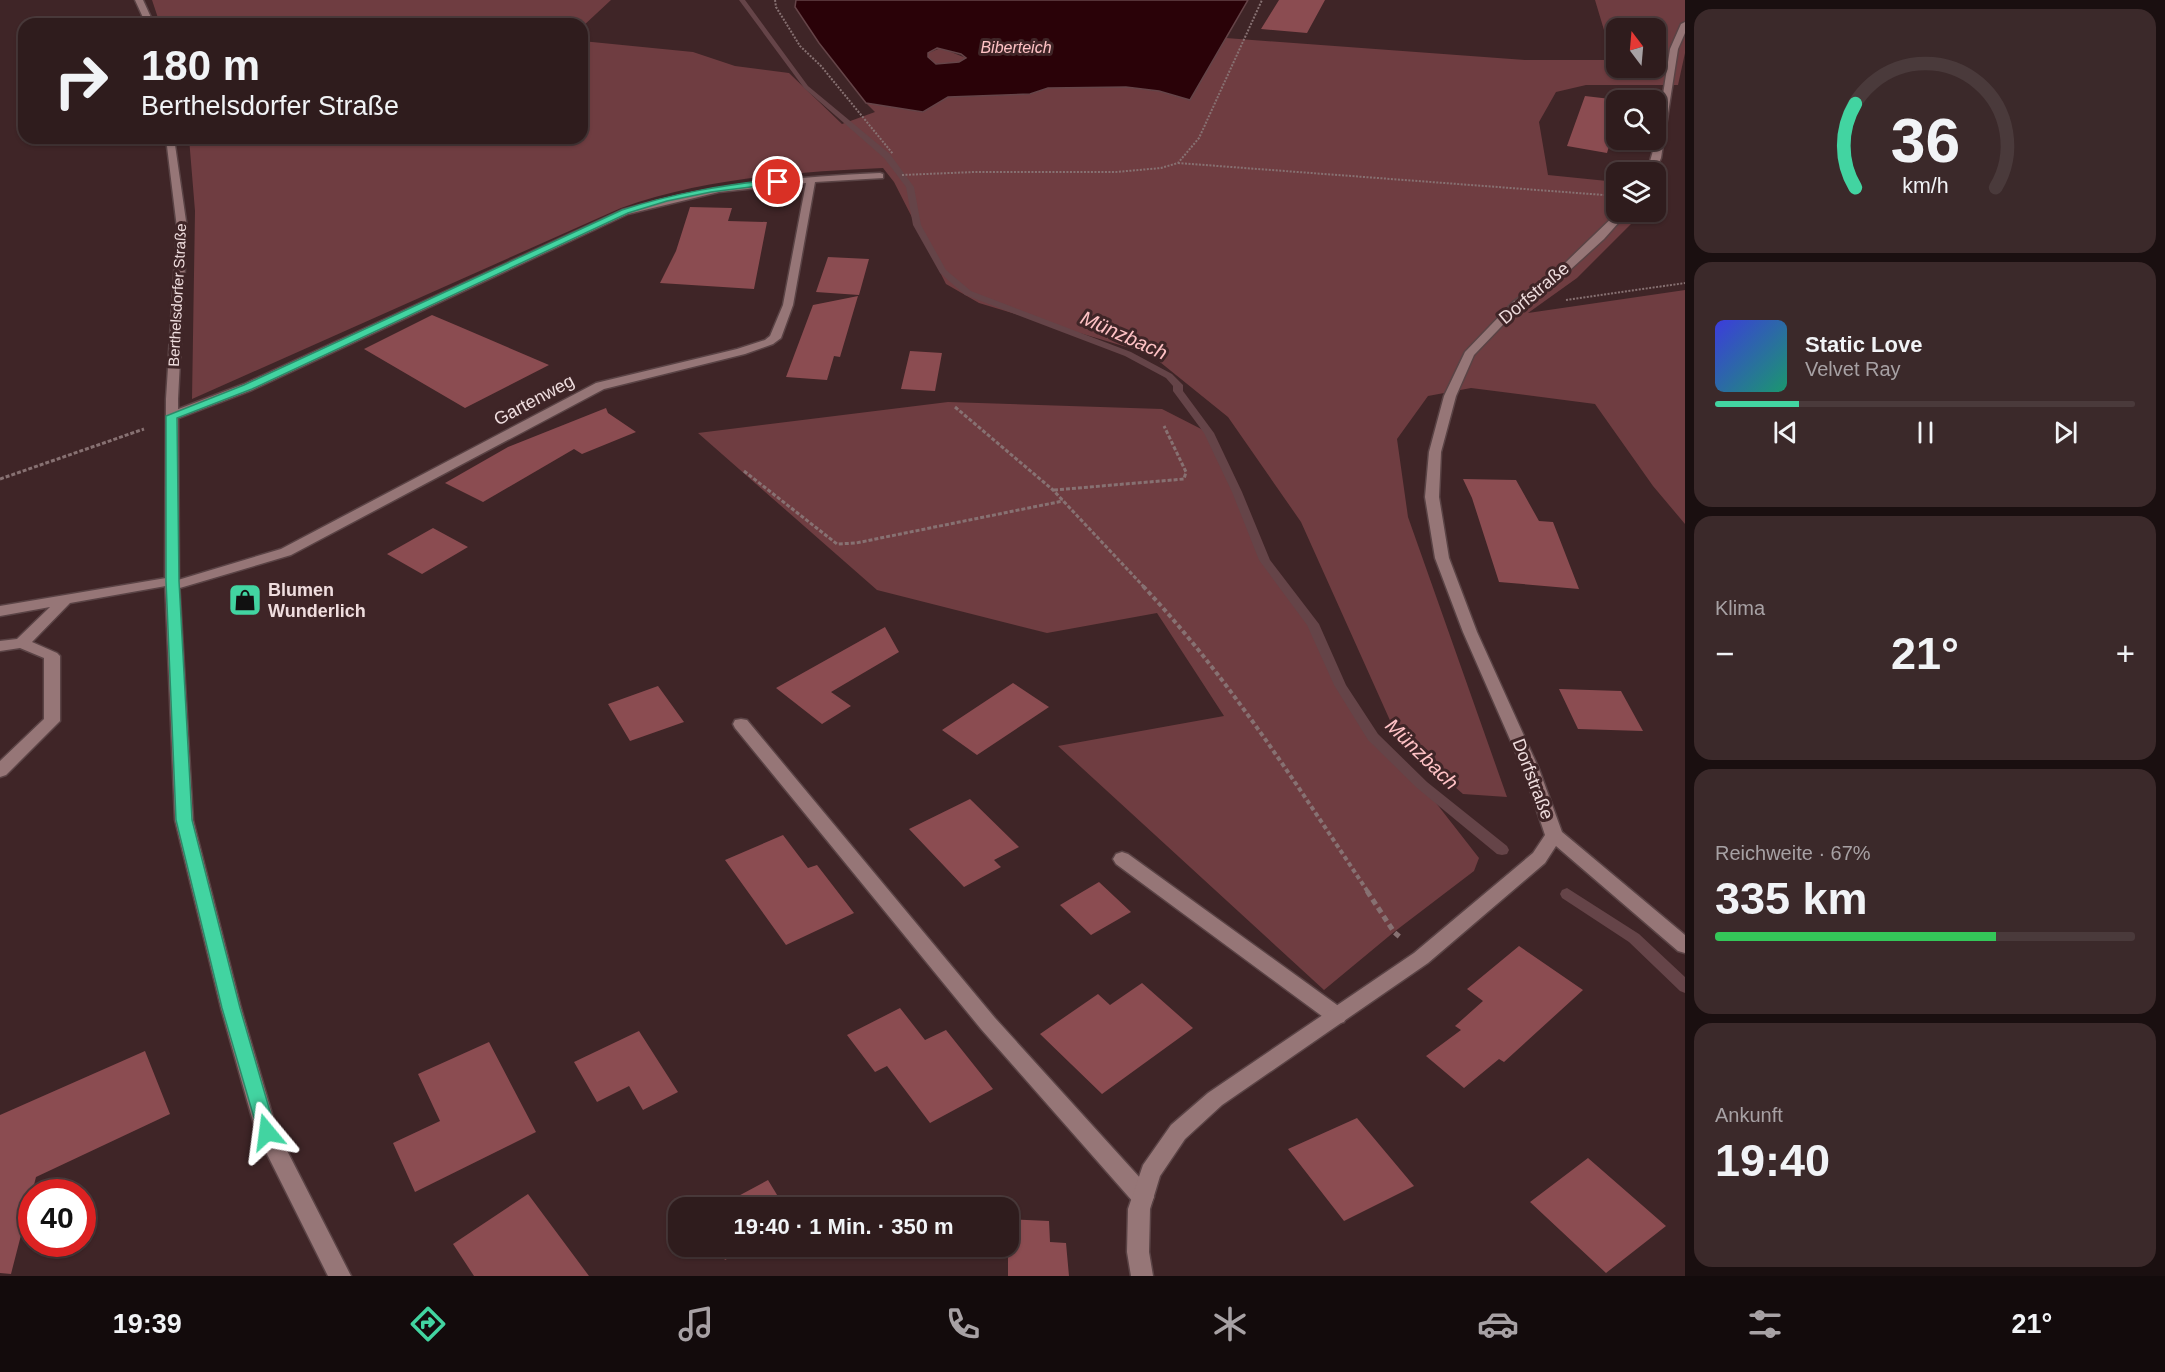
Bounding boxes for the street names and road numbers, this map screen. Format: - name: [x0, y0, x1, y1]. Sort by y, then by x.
- street label: Berthelsdorfer Straße: [165, 223, 189, 367]
- street label: Dorfstraße: [1495, 258, 1573, 328]
- street label: Gartenweg: [490, 370, 578, 430]
- street label: Dorfstraße: [1508, 736, 1558, 822]

